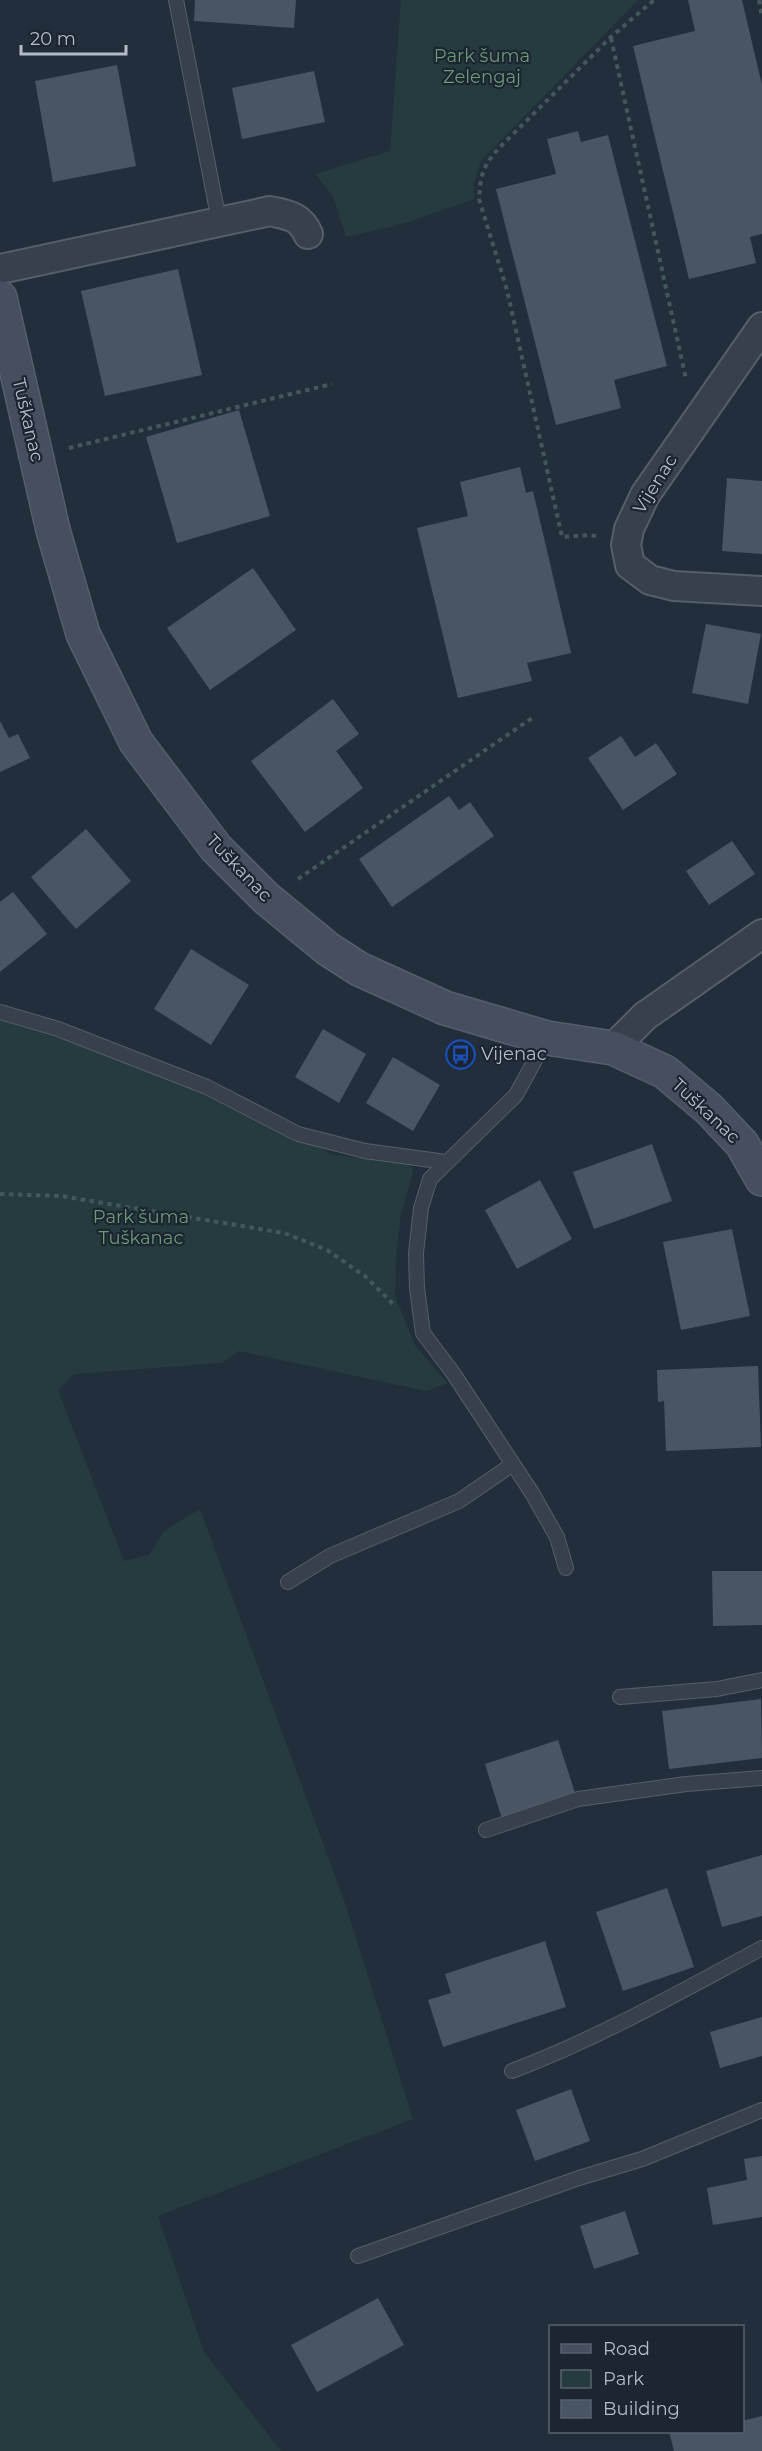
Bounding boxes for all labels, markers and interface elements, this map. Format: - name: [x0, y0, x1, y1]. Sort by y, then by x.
- scale bar: [21, 18, 126, 56]
- text: 20 m: [30, 28, 76, 50]
- park label: Park šuma Zelengaj: [434, 45, 530, 88]
- street label: Tuškanac: [8, 376, 48, 464]
- street label: Vijenac: [628, 450, 682, 518]
- street label: Tuškanac: [202, 830, 276, 906]
- bus stop icon: Vijenac: [444, 1038, 476, 1070]
- place label: Vijenac: [481, 1043, 547, 1065]
- street label: Tuškanac: [667, 1074, 745, 1148]
- park label: Park šuma Tuškanac: [93, 1206, 189, 1249]
- legend: [549, 2325, 744, 2433]
- text: Road: [603, 2338, 650, 2360]
- text: Park: [603, 2368, 644, 2390]
- text: Building: [603, 2398, 680, 2420]

